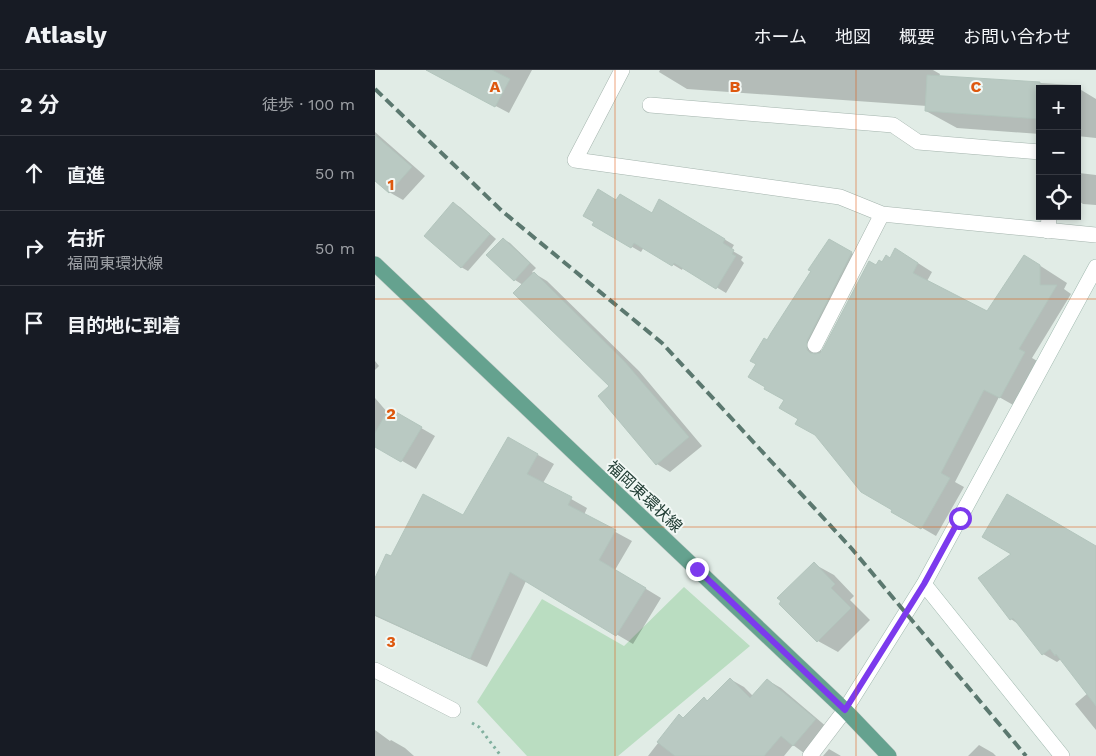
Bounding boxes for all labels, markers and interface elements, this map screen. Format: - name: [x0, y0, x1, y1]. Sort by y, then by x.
- text: Atlasly: [25, 21, 107, 49]
- text: ホーム: [754, 26, 807, 47]
- text: 地図: [835, 26, 871, 47]
- text: 概要: [899, 26, 935, 47]
- text: お問い合わせ: [963, 26, 1071, 47]
- text: A: [490, 77, 501, 96]
- text: B: [730, 77, 741, 96]
- text: C: [971, 77, 982, 96]
- map controls: [1036, 85, 1081, 220]
- button: +: [1036, 85, 1081, 130]
- text: 2 分: [20, 92, 60, 117]
- text: 徒歩 · 100 m: [262, 95, 355, 114]
- button: −: [1036, 130, 1081, 175]
- icon: ahead: [20, 159, 48, 187]
- text: 直進: [67, 164, 105, 187]
- text: 50 m: [315, 164, 355, 183]
- text: 1: [388, 175, 394, 194]
- button: locate: [1036, 175, 1081, 220]
- text: 右折: [67, 227, 105, 250]
- icon: right: [20, 234, 48, 262]
- text: 50 m: [315, 239, 355, 258]
- text: 福岡東環状線: [67, 254, 163, 273]
- icon: arrive: [20, 309, 48, 337]
- text: 目的地に到着: [67, 314, 181, 337]
- text: 2: [386, 404, 396, 423]
- street label: 福岡東環状線: [603, 457, 686, 536]
- route start: [949, 507, 972, 530]
- route end: [686, 558, 709, 581]
- text: 3: [386, 632, 396, 651]

